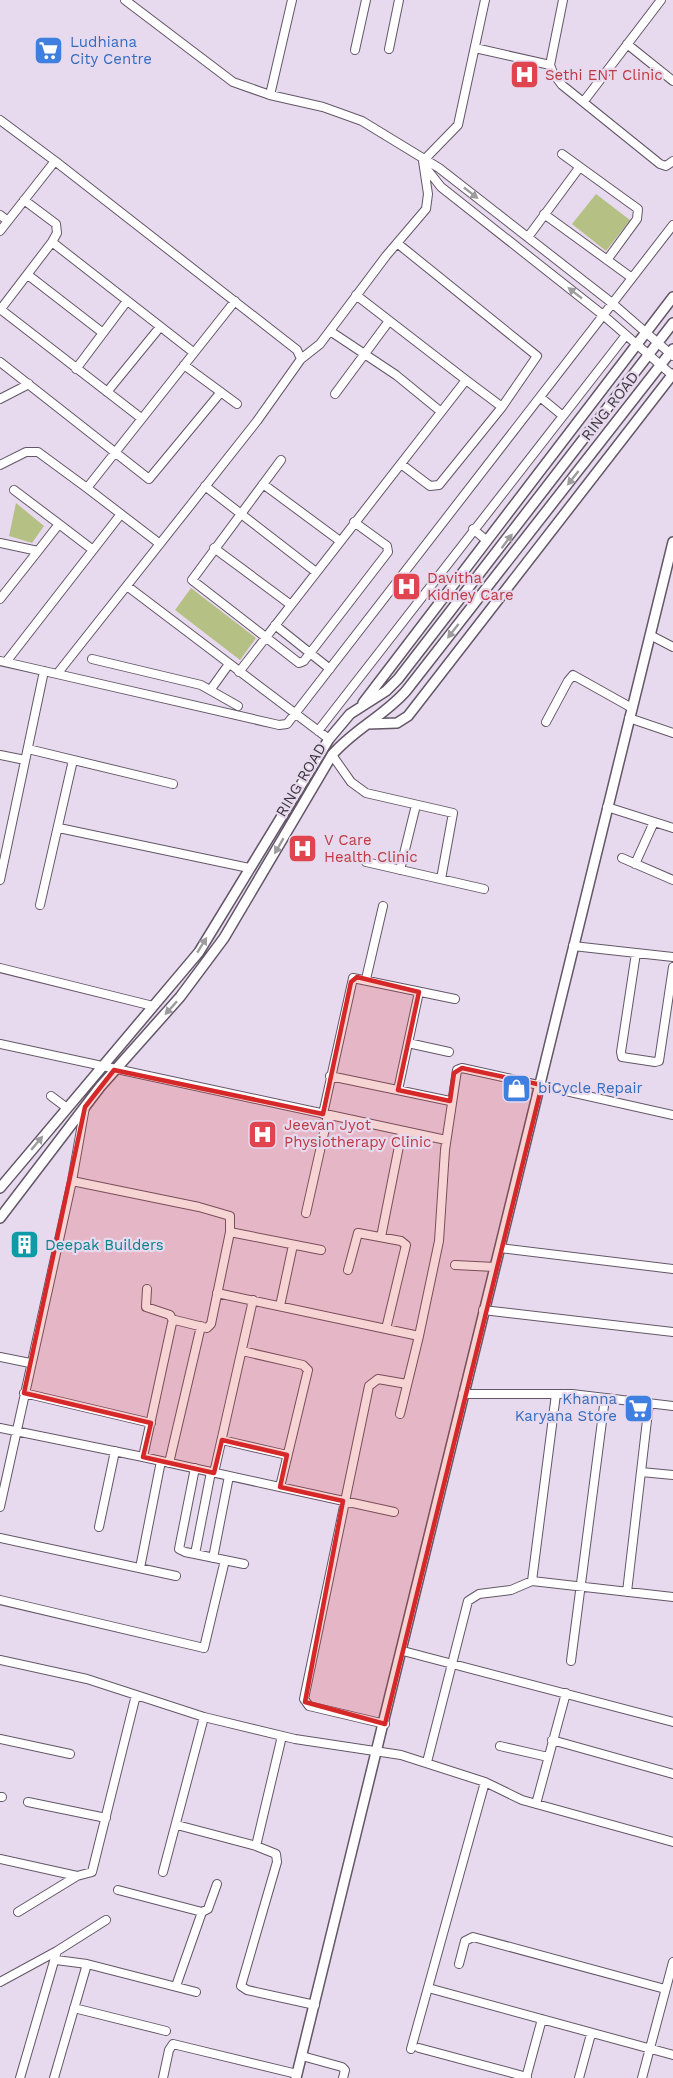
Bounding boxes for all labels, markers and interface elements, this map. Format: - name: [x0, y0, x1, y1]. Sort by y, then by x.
- place label: Ludhiana City Centre: [70, 33, 152, 68]
- supermarket icon: Ludhiana City Centre: [33, 35, 65, 67]
- hospital icon: Sethi ENT Clinic: [508, 59, 540, 91]
- place label: Sethi ENT Clinic: [545, 66, 663, 84]
- one-way arrow: [464, 187, 479, 199]
- one-way arrow: [568, 287, 583, 299]
- street label: RING ROAD: [577, 368, 643, 444]
- one-way arrow: [567, 470, 579, 485]
- one-way arrow: [500, 533, 512, 548]
- place label: Davitha Kidney Care: [427, 569, 514, 604]
- hospital icon: Davitha Kidney Care: [390, 571, 422, 603]
- one-way arrow: [447, 624, 459, 639]
- street label: RING ROAD: [272, 740, 330, 820]
- place label: V Care Health Clinic: [324, 831, 418, 866]
- hospital icon: V Care Health Clinic: [287, 833, 319, 865]
- one-way arrow: [274, 838, 285, 854]
- one-way arrow: [197, 937, 208, 953]
- one-way arrow: [164, 1000, 178, 1015]
- shop icon: biCycle Repair: [501, 1072, 533, 1104]
- place label: biCycle Repair: [538, 1079, 643, 1097]
- place label: Jeevan Jyot Physiotherapy Clinic: [284, 1116, 431, 1151]
- hospital icon: Jeevan Jyot Physiotherapy Clinic: [247, 1118, 279, 1150]
- one-way arrow: [31, 1135, 44, 1151]
- building icon: Deepak Builders: [8, 1229, 40, 1261]
- place label: Deepak Builders: [45, 1236, 164, 1254]
- place label: Khanna Karyana Store: [515, 1390, 617, 1425]
- supermarket icon: Khanna Karyana Store: [622, 1392, 654, 1424]

